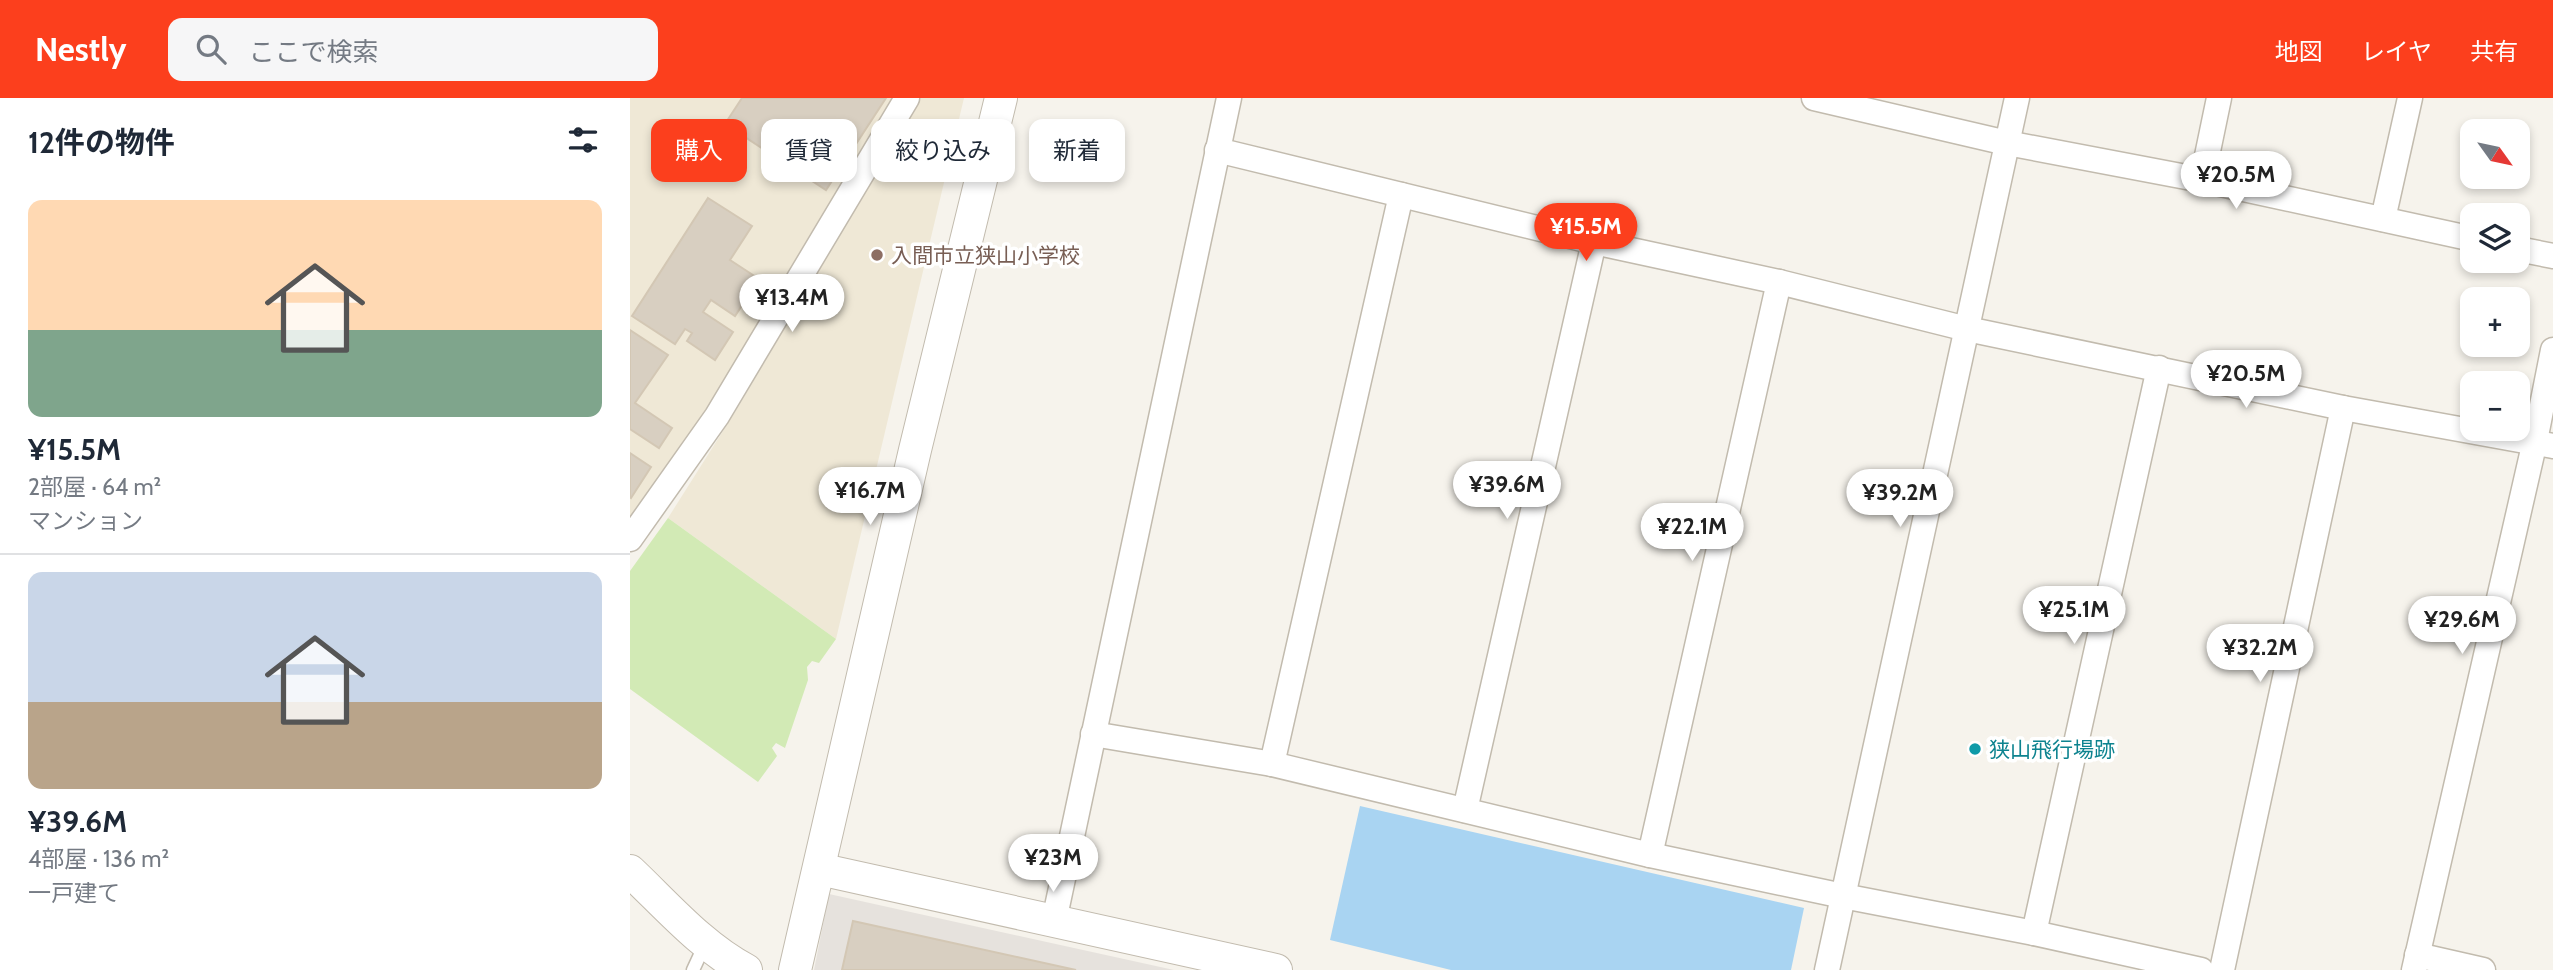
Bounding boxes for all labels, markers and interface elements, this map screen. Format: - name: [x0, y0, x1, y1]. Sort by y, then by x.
- search box: [168, 18, 658, 81]
- text: Nestly: [35, 29, 126, 69]
- icon: search: [192, 30, 230, 68]
- text: ここで検索: [248, 36, 378, 68]
- text: 地図: [2275, 37, 2323, 66]
- text: レイヤ: [2361, 37, 2432, 66]
- text: 共有: [2470, 37, 2518, 66]
- chip: 購入: [651, 119, 747, 182]
- chip: 賃貸: [761, 119, 857, 182]
- chip: 絞り込み: [871, 119, 1015, 182]
- chip: 新着: [1029, 119, 1125, 182]
- north arrow: [2460, 119, 2530, 189]
- map controls: [2460, 119, 2530, 441]
- icon: filters: [564, 121, 602, 159]
- text: 12件の物件: [28, 124, 175, 161]
- pin: ¥20.5M: [2179, 152, 2293, 211]
- text: ¥20.5M: [2197, 160, 2275, 188]
- button: layers: [2460, 203, 2530, 273]
- pin: ¥15.5M: [1529, 204, 1643, 263]
- text: ¥15.5M: [1550, 212, 1622, 240]
- place label: 入間市立狭山小学校: [891, 243, 1080, 268]
- icon: home: [252, 245, 378, 371]
- marker: 入間市立狭山小学校: [869, 247, 885, 263]
- pin: ¥13.4M: [735, 274, 849, 334]
- text: ¥13.4M: [755, 283, 829, 311]
- button: +: [2460, 287, 2530, 357]
- pin: ¥20.5M: [2189, 350, 2303, 410]
- text: ¥20.5M: [2207, 359, 2285, 387]
- button: −: [2460, 371, 2530, 441]
- text: ¥15.5M: [28, 431, 121, 468]
- pin: ¥39.6M: [1450, 462, 1564, 521]
- pin: ¥16.7M: [813, 468, 927, 527]
- text: ¥39.6M: [1469, 470, 1545, 498]
- pin: ¥39.2M: [1843, 470, 1957, 529]
- text: 2部屋 · 64 m²: [28, 473, 161, 501]
- text: ¥16.7M: [835, 476, 905, 504]
- text: ¥39.2M: [1862, 478, 1938, 506]
- pin: ¥22.1M: [1635, 504, 1749, 563]
- text: マンション: [28, 507, 143, 535]
- text: ¥22.1M: [1657, 512, 1727, 540]
- pin: ¥25.1M: [2017, 587, 2131, 646]
- text: ¥25.1M: [2039, 595, 2109, 623]
- pin: ¥29.6M: [2405, 596, 2519, 656]
- text: ¥29.6M: [2424, 605, 2500, 633]
- icon: home: [252, 617, 378, 743]
- pin: ¥32.2M: [2203, 624, 2317, 684]
- text: ¥32.2M: [2223, 633, 2297, 661]
- place label: 狭山飛行場跡: [1989, 737, 2115, 762]
- marker: 狭山飛行場跡: [1967, 741, 1983, 757]
- text: ¥39.6M: [28, 803, 127, 840]
- pin: ¥23M: [1012, 834, 1094, 894]
- text: ¥23M: [1024, 843, 1082, 871]
- text: 4部屋 · 136 m²: [28, 845, 169, 873]
- text: 一戸建て: [28, 879, 120, 907]

